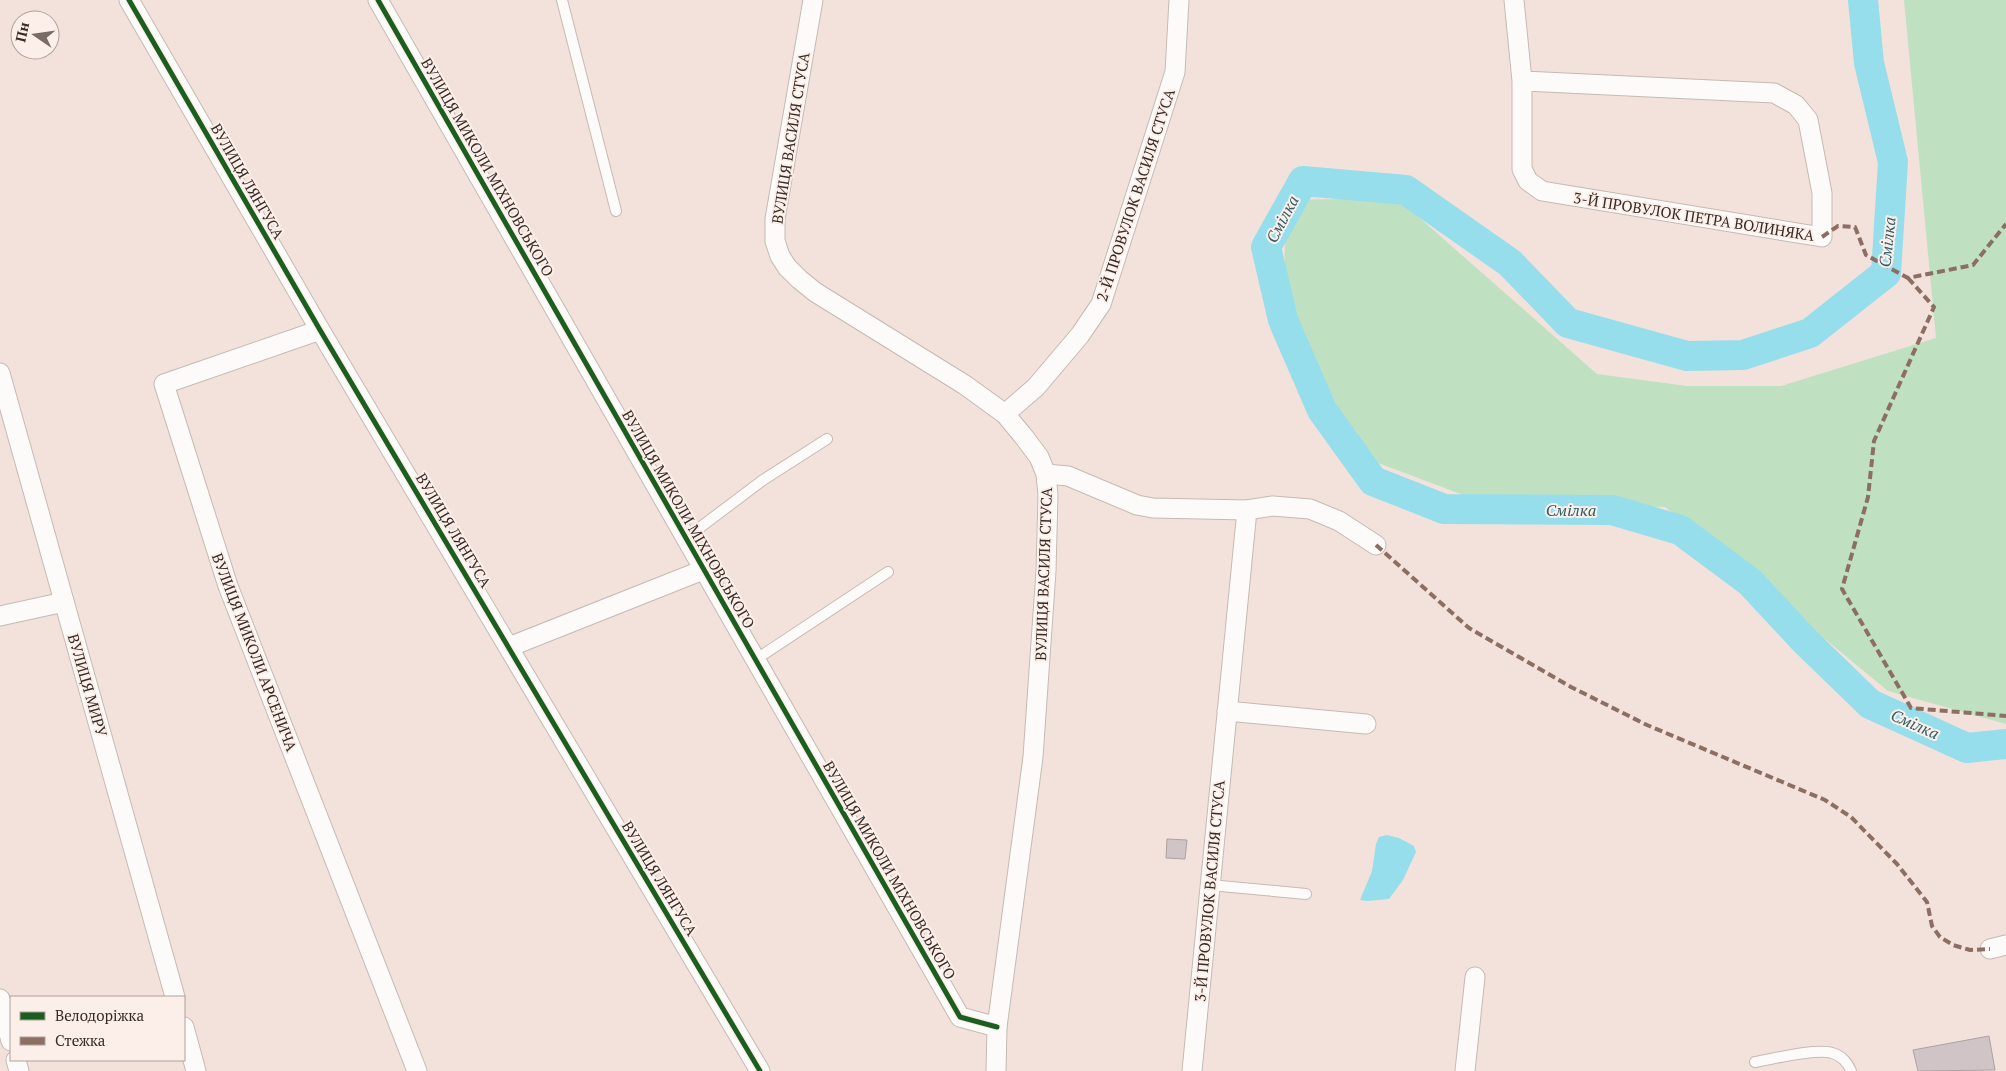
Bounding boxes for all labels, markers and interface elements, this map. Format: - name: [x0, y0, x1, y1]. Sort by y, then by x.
- north arrow: [10, 10, 60, 60]
- text: Пн: [10, 20, 33, 44]
- street label: ВУЛИЦЯ ВАСИЛЯ СТУСА: [767, 50, 814, 225]
- street label: ВУЛИЦЯ МИКОЛИ МІХНОВСЬКОГО: [417, 54, 559, 280]
- street label: 2-Й ПРОВУЛОК ВАСИЛЯ СТУСА: [1091, 85, 1179, 304]
- street label: ВУЛИЦЯ ЛЯНГУСА: [207, 120, 290, 243]
- street label: 3-Й ПРОВУЛОК ПЕТРА ВОЛИНЯКА: [1572, 187, 1817, 245]
- water label: Смілка: [1260, 191, 1304, 247]
- water label: Смілка: [1873, 216, 1901, 268]
- street label: ВУЛИЦЯ МИКОЛИ МІХНОВСЬКОГО: [618, 406, 760, 632]
- street label: ВУЛИЦЯ ЛЯНГУСА: [412, 469, 497, 592]
- street label: ВУЛИЦЯ ВАСИЛЯ СТУСА: [1030, 486, 1056, 661]
- water label: Смілка: [1546, 499, 1596, 521]
- street label: ВУЛИЦЯ МИКОЛИ АРСЕНИЧА: [208, 550, 302, 755]
- street label: ВУЛИЦЯ МИРУ: [64, 631, 112, 739]
- water label: Смілка: [1887, 704, 1943, 744]
- street label: ВУЛИЦЯ МИКОЛИ МІХНОВСЬКОГО: [819, 757, 961, 983]
- street label: 3-Й ПРОВУЛОК ВАСИЛЯ СТУСА: [1189, 779, 1229, 1003]
- street label: ВУЛИЦЯ ЛЯНГУСА: [618, 817, 703, 940]
- legend: [10, 996, 185, 1061]
- text: Велодоріжка: [55, 1005, 144, 1025]
- text: Стежка: [55, 1030, 106, 1050]

